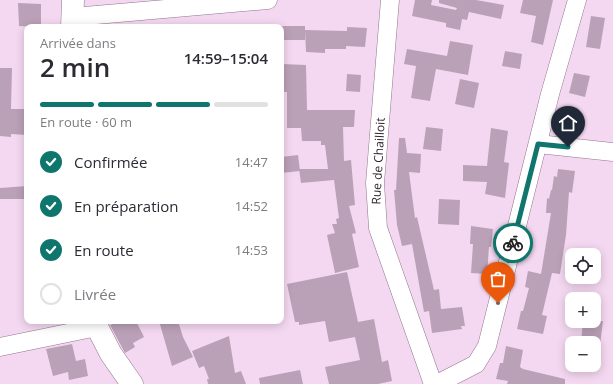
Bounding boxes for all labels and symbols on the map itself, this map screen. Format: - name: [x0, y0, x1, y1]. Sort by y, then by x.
- pin: [551, 106, 585, 147]
- street label: Rue de Chailloit: [367, 117, 389, 205]
- courier: [493, 223, 533, 263]
- pin: [481, 262, 515, 303]

